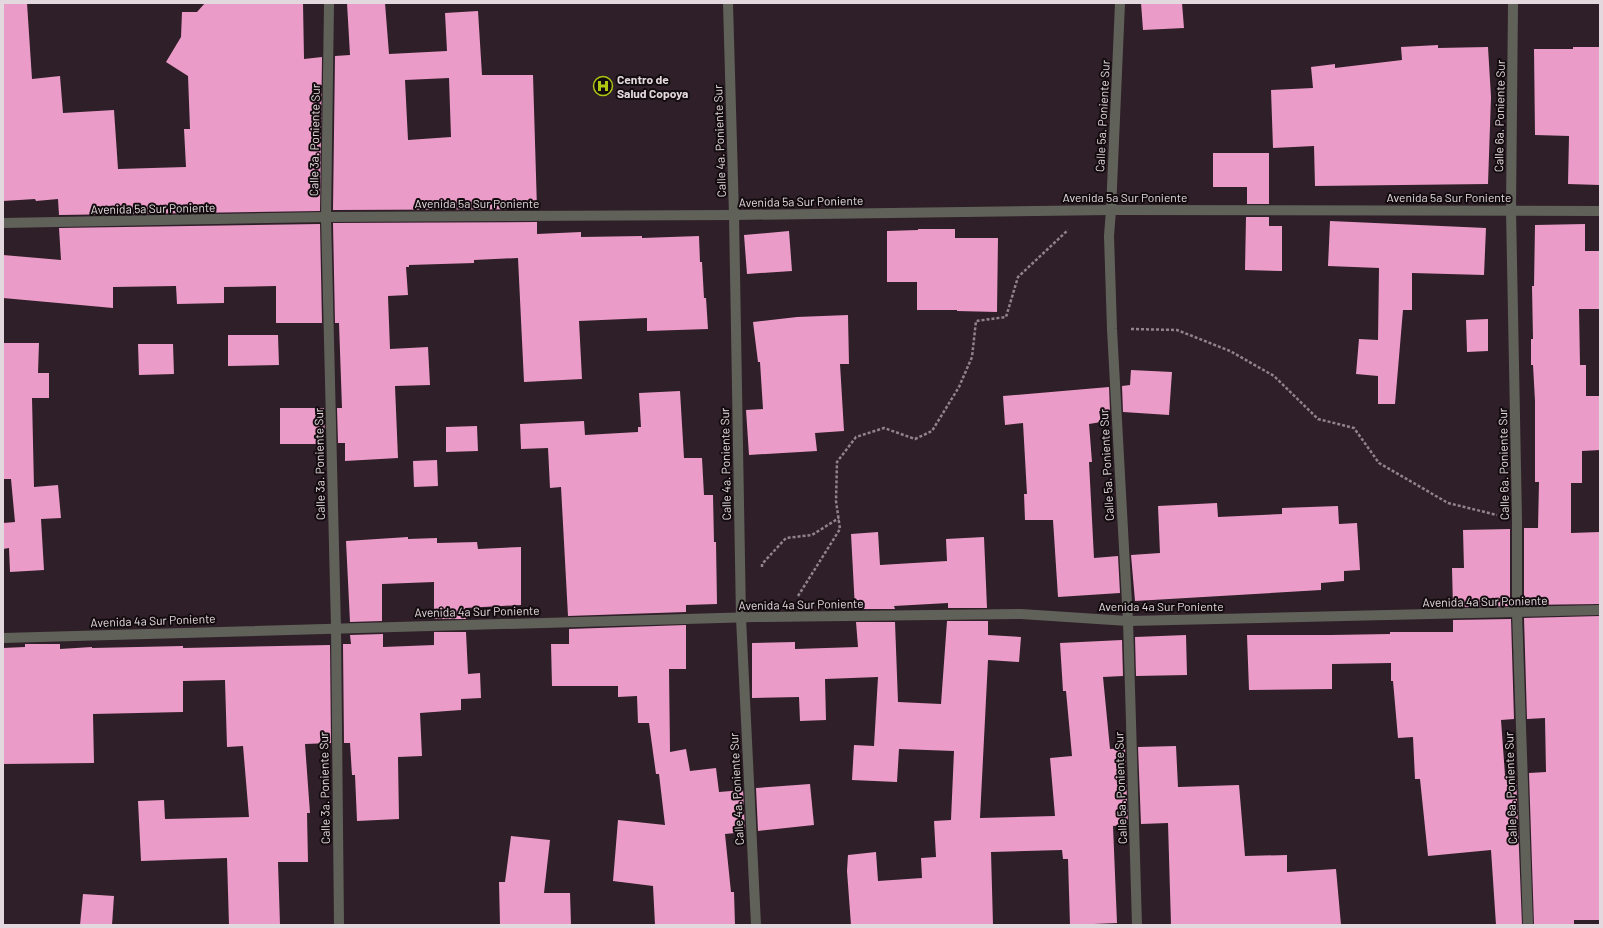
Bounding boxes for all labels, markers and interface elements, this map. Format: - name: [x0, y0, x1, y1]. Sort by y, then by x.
- street label: Calle 5a. Poniente Sur: [1092, 59, 1112, 172]
- street label: Calle 6a. Poniente Sur: [1491, 59, 1507, 172]
- place label: Centro de Salud Copoya: [617, 72, 688, 100]
- hospital icon: Centro de Salud Copoya: [592, 75, 614, 97]
- street label: Calle 3a. Poniente Sur: [306, 83, 322, 196]
- street label: Calle 4a. Poniente Sur: [710, 84, 728, 198]
- street label: Avenida 5a Sur Poniente: [1063, 190, 1187, 204]
- street label: Avenida 5a Sur Poniente: [1387, 190, 1511, 204]
- street label: Avenida 5a Sur Poniente: [739, 193, 863, 209]
- street label: Avenida 5a Sur Poniente: [415, 196, 539, 210]
- street label: Avenida 5a Sur Poniente: [91, 200, 215, 216]
- street label: Calle 3a. Poniente Sur: [311, 407, 327, 520]
- street label: Calle 4a. Poniente Sur: [717, 407, 733, 520]
- street label: Calle 6a. Poniente Sur: [1495, 407, 1511, 520]
- street label: Calle 5a. Poniente Sur: [1096, 408, 1116, 521]
- street label: Avenida 4a Sur Poniente: [1422, 593, 1548, 609]
- street label: Avenida 4a Sur Poniente: [738, 596, 864, 612]
- street label: Avenida 4a Sur Poniente: [1098, 599, 1224, 613]
- street label: Avenida 4a Sur Poniente: [414, 603, 540, 619]
- street label: Avenida 4a Sur Poniente: [90, 611, 216, 629]
- street label: Calle 3a. Poniente Sur: [316, 731, 332, 844]
- street label: Calle 5a. Poniente Sur: [1111, 731, 1129, 844]
- street label: Calle 6a. Poniente Sur: [1501, 731, 1519, 844]
- street label: Calle 4a. Poniente Sur: [726, 732, 746, 846]

